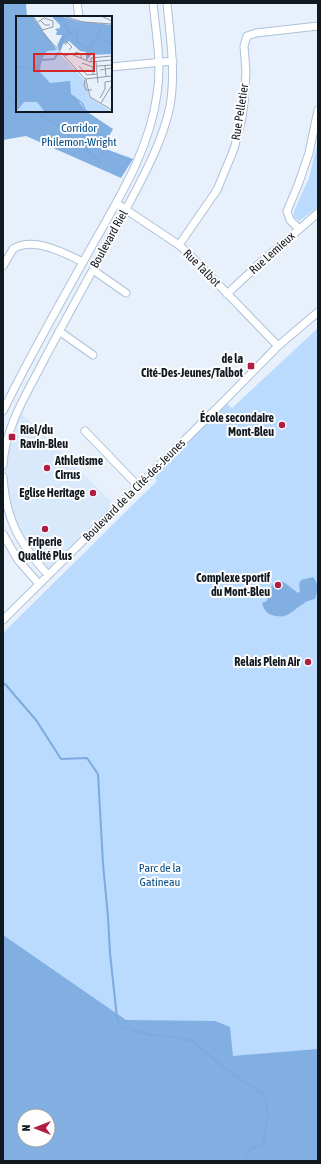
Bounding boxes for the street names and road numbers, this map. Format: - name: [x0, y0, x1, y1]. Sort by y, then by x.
- street label: Rue Pelletier: [229, 82, 251, 141]
- street label: Boulevard Riel: [87, 207, 131, 270]
- street label: Rue Lemieux: [246, 229, 298, 277]
- street label: Rue Talbot: [180, 246, 224, 290]
- street label: Boulevard de la Cité-des-Jeunes: [80, 436, 188, 544]

